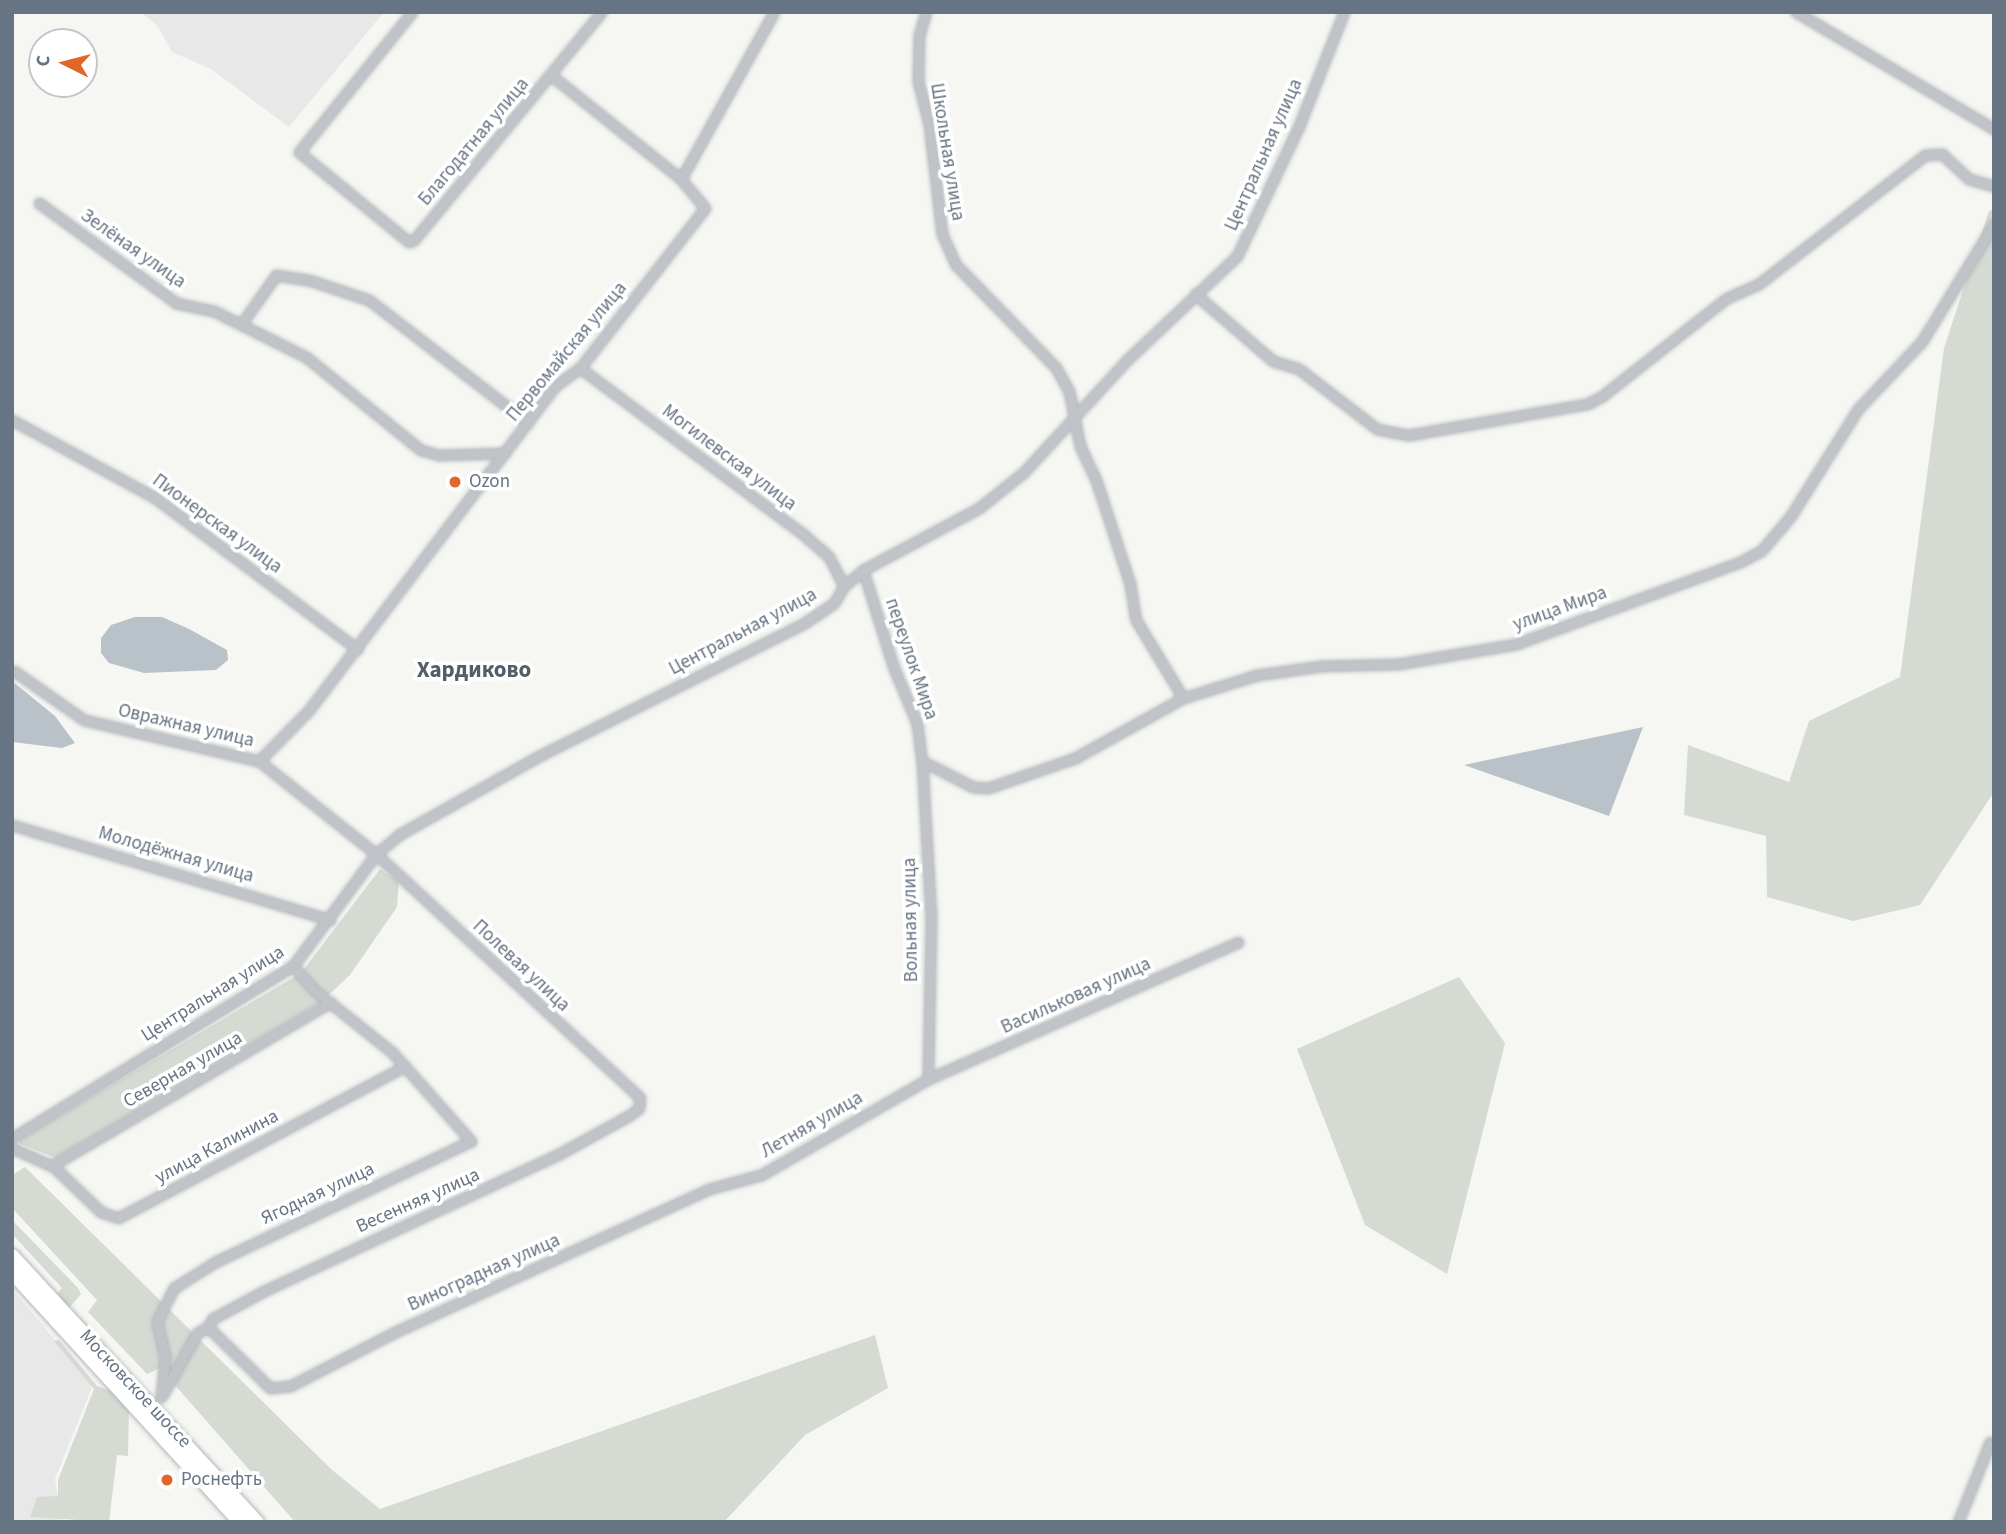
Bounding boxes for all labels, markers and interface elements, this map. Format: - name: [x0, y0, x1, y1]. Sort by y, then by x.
- north arrow: [28, 28, 98, 98]
- text: С: [30, 54, 58, 68]
- street label: Благодатная улица: [414, 73, 534, 211]
- street label: Центральная улица: [1220, 75, 1308, 235]
- street label: Школьная улица: [925, 82, 969, 222]
- street label: Зелёная улица: [76, 204, 190, 294]
- street label: Первомайская улица: [502, 278, 632, 426]
- street label: Могилевская улица: [657, 400, 801, 516]
- street label: Пионерская улица: [148, 469, 286, 579]
- place label: Ozon: [469, 471, 510, 493]
- marker: Ozon: [447, 474, 463, 490]
- street label: улица Мира: [1510, 582, 1610, 636]
- street label: Центральная улица: [665, 583, 821, 681]
- street label: переулок Мира: [880, 595, 942, 723]
- district label: Хардиково: [417, 656, 531, 684]
- street label: Овражная улица: [116, 699, 256, 753]
- street label: Молодёжная улица: [96, 822, 256, 888]
- street label: Вольная улица: [899, 858, 923, 982]
- street label: Полевая улица: [468, 915, 574, 1017]
- street label: Центральная улица: [137, 941, 289, 1047]
- street label: Васильковая улица: [998, 953, 1154, 1039]
- street label: Северная улица: [119, 1027, 247, 1113]
- street label: Летняя улица: [757, 1087, 867, 1163]
- street label: улица Калинина: [151, 1105, 283, 1189]
- street label: Ягодная улица: [258, 1158, 378, 1230]
- street label: Весенняя улица: [353, 1164, 483, 1238]
- street label: Виноградная улица: [404, 1229, 564, 1317]
- street label: Московское шоссе: [74, 1325, 196, 1453]
- place label: Роснефть: [181, 1469, 262, 1491]
- marker: Роснефть: [159, 1472, 175, 1488]

